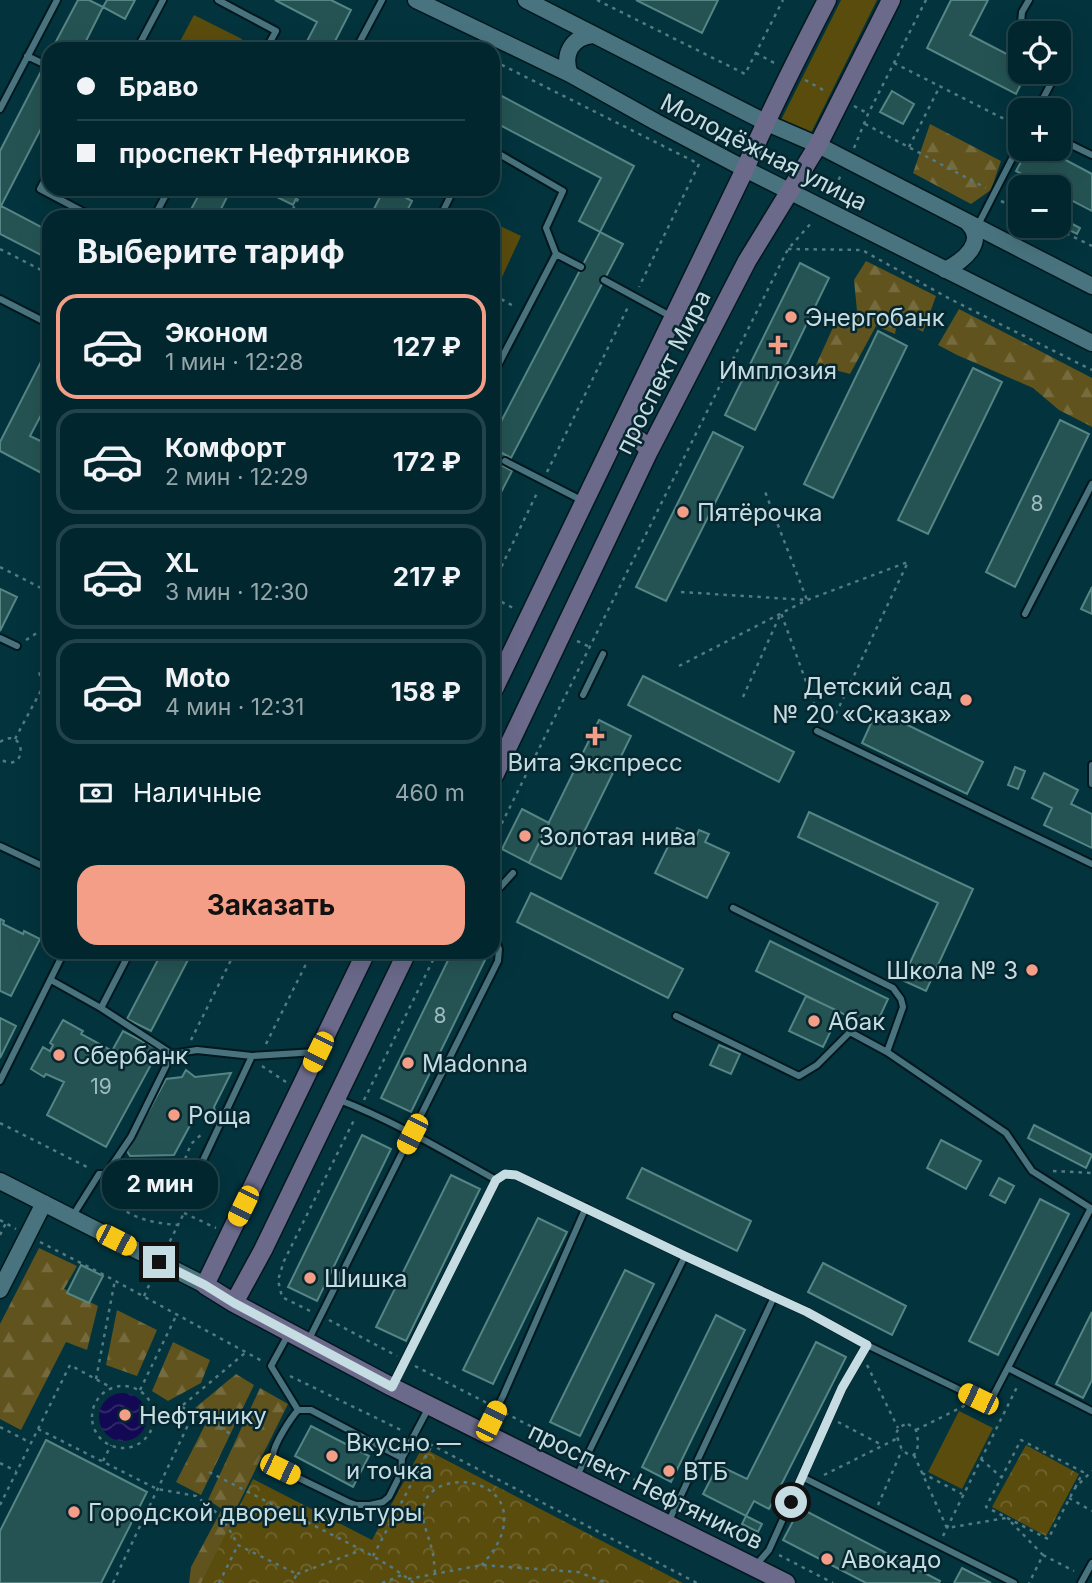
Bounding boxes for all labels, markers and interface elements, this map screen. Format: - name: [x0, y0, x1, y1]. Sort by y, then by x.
- map controls: [1008, 21, 1071, 238]
- button: locate: [1008, 21, 1071, 84]
- text: Браво: [119, 71, 199, 102]
- street label: Молодёжная улица: [656, 87, 872, 217]
- button: +: [1008, 98, 1071, 161]
- text: проспект Нефтяников: [119, 138, 410, 169]
- button: −: [1008, 175, 1071, 238]
- text: Выберите тариф: [77, 232, 345, 271]
- street label: проспект Мира: [609, 285, 717, 459]
- place label: Энергобанк: [805, 303, 945, 332]
- marker: Энергобанк: [783, 309, 799, 325]
- icon: car: [81, 315, 144, 378]
- text: Эконом: [165, 317, 268, 348]
- text: 127 ₽: [393, 331, 461, 362]
- marker: Имплозия: [770, 337, 786, 353]
- text: 1 мин · 12:28: [165, 348, 304, 376]
- place label: Имплозия: [719, 356, 837, 385]
- icon: car: [81, 430, 144, 493]
- text: Комфорт: [165, 432, 286, 463]
- text: 172 ₽: [393, 446, 461, 477]
- text: 2 мин · 12:29: [165, 463, 308, 491]
- house number: 8: [1031, 491, 1044, 516]
- place label: Пятёрочка: [697, 498, 823, 527]
- marker: Пятёрочка: [675, 504, 691, 520]
- icon: car: [81, 545, 144, 608]
- text: XL: [165, 547, 199, 578]
- text: 217 ₽: [393, 561, 461, 592]
- text: 3 мин · 12:30: [165, 578, 309, 606]
- icon: car: [81, 660, 144, 723]
- text: Moto: [165, 662, 230, 693]
- place label: Детский сад № 20 «Сказка»: [772, 672, 952, 729]
- text: 158 ₽: [391, 676, 461, 707]
- marker: Детский сад № 20 «Сказка»: [958, 692, 974, 708]
- text: 4 мин · 12:31: [165, 693, 304, 721]
- marker: Вита Экспресс: [587, 728, 603, 744]
- place label: Вита Экспресс: [507, 748, 683, 777]
- icon: cash: [77, 774, 115, 812]
- text: Наличные: [133, 777, 262, 808]
- text: 460 m: [395, 779, 465, 807]
- place label: Золотая нива: [539, 822, 697, 851]
- marker: Золотая нива: [517, 828, 533, 844]
- button: Заказать: [77, 865, 465, 945]
- place label: Школа № 3: [886, 956, 1018, 985]
- marker: Школа № 3: [1024, 962, 1040, 978]
- house number: 8: [434, 1003, 447, 1028]
- place label: Абак: [828, 1007, 885, 1036]
- marker: Абак: [806, 1013, 822, 1029]
- car: [300, 1029, 337, 1075]
- place label: Сбербанк: [73, 1041, 188, 1070]
- marker: Сбербанк: [51, 1047, 67, 1063]
- place label: Madonna: [422, 1049, 528, 1078]
- marker: Madonna: [400, 1055, 416, 1071]
- house number: 19: [90, 1074, 112, 1099]
- place label: Роща: [188, 1101, 251, 1130]
- marker: Роща: [166, 1107, 182, 1123]
- car: [394, 1111, 431, 1157]
- callout: 2 мин: [101, 1160, 217, 1210]
- text: 2 мин: [126, 1170, 194, 1198]
- car: [225, 1183, 262, 1229]
- car: [93, 1221, 140, 1259]
- route end: [143, 1246, 175, 1278]
- place label: Шишка: [324, 1264, 407, 1293]
- marker: Шишка: [302, 1270, 318, 1286]
- car: [955, 1380, 1002, 1418]
- car: [473, 1398, 510, 1444]
- place label: Нефтянику: [139, 1401, 267, 1430]
- marker: Нефтянику: [117, 1407, 133, 1423]
- street label: проспект Нефтяников: [524, 1416, 768, 1556]
- place label: Вкусно — и точка: [346, 1428, 461, 1485]
- marker: Вкусно — и точка: [324, 1448, 340, 1464]
- car: [257, 1450, 304, 1488]
- place label: ВТБ: [683, 1457, 728, 1486]
- marker: ВТБ: [661, 1463, 677, 1479]
- route start: [775, 1486, 807, 1518]
- place label: Городской дворец культуры: [88, 1498, 422, 1527]
- marker: Городской дворец культуры: [66, 1504, 82, 1520]
- place label: Авокадо: [841, 1545, 941, 1574]
- marker: Авокадо: [819, 1551, 835, 1567]

